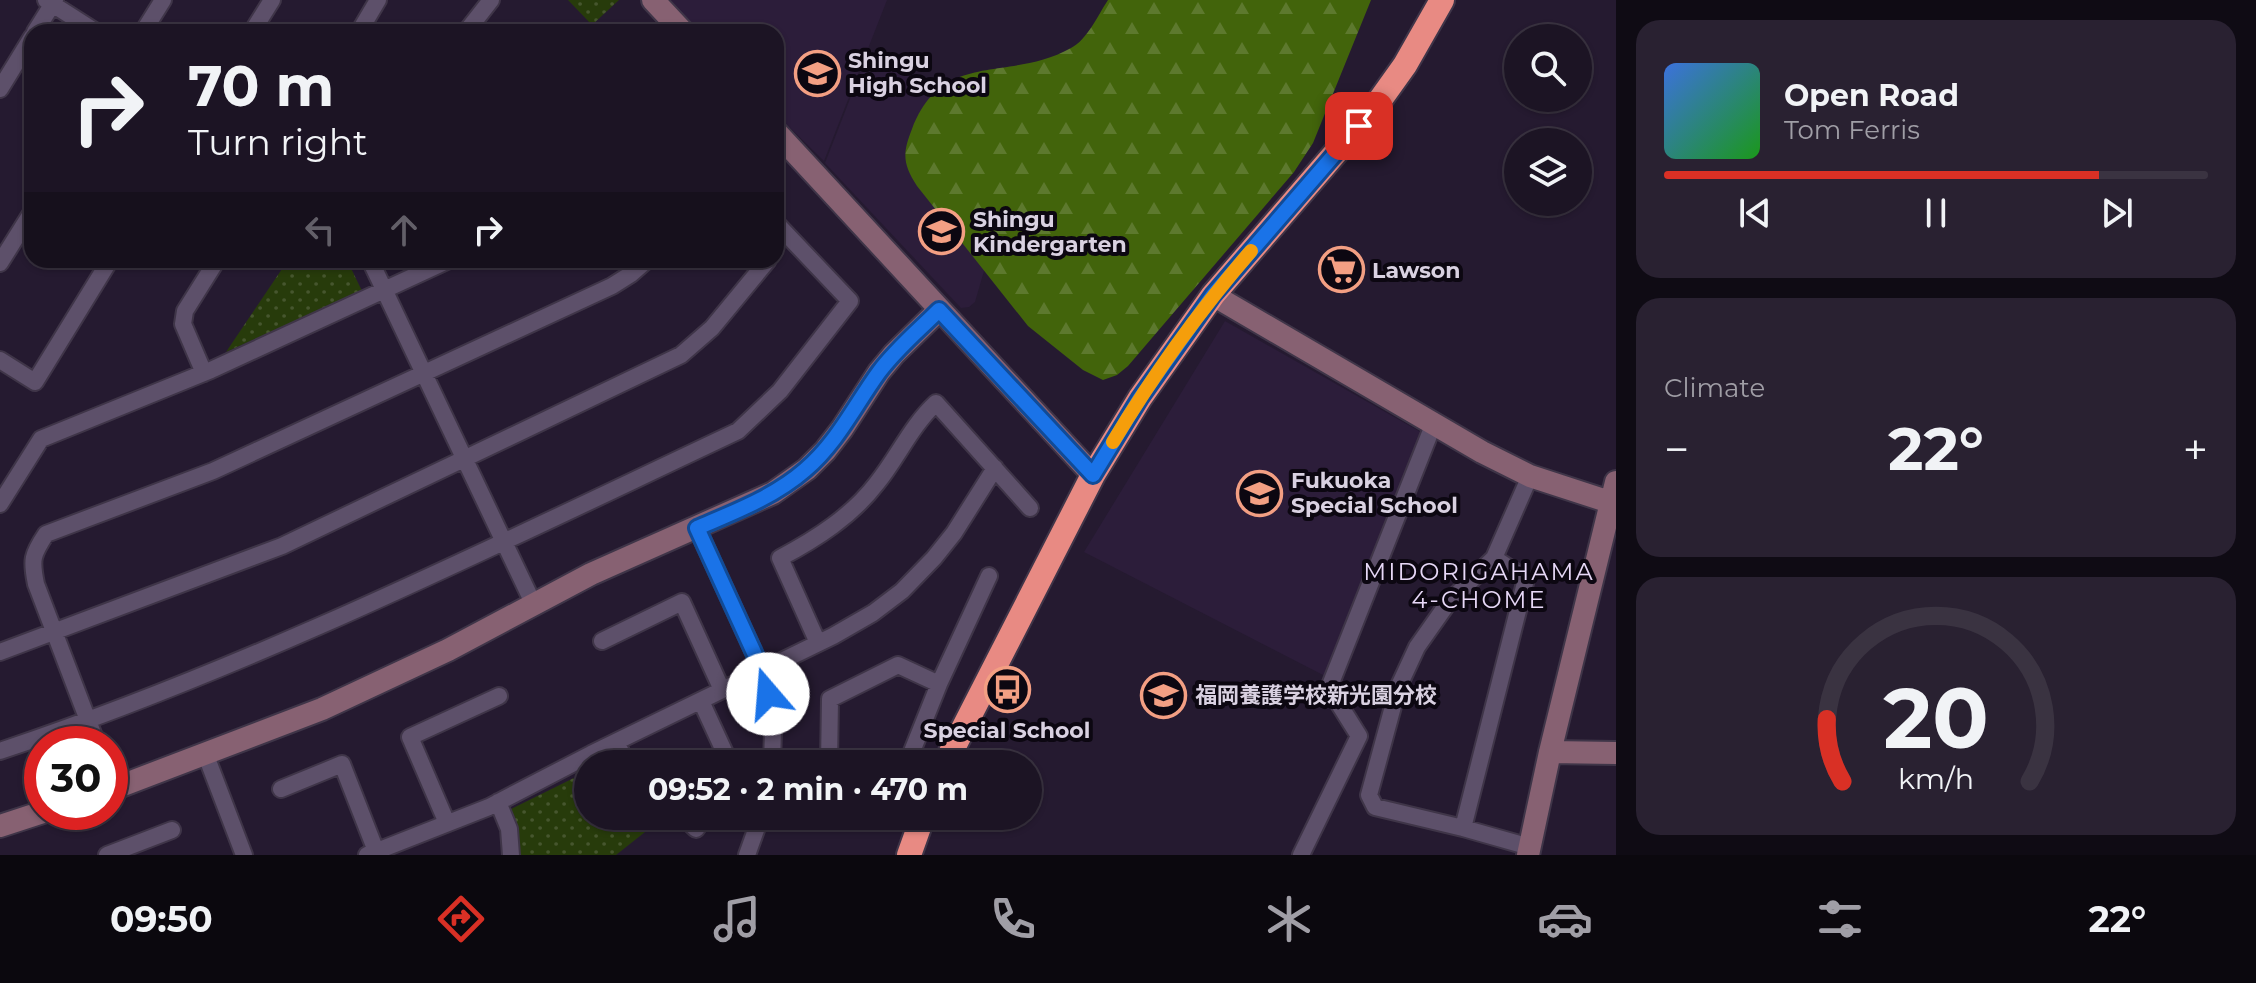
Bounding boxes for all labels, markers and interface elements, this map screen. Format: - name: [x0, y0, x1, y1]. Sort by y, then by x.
- map controls: [1504, 24, 1592, 216]
- button: search: [1504, 24, 1592, 112]
- place label: Shingu High School: [848, 47, 987, 99]
- school or university icon: Shingu High School: [793, 49, 841, 97]
- text: 70 m: [188, 52, 334, 120]
- icon: right: [56, 56, 160, 160]
- text: Open Road: [1784, 77, 1959, 114]
- pin: [1325, 92, 1393, 160]
- icon: arrive: [1337, 104, 1381, 148]
- text: Tom Ferris: [1784, 114, 1920, 146]
- text: Turn right: [188, 120, 368, 164]
- button: layers: [1504, 128, 1592, 216]
- icon: previous: [1733, 191, 1777, 235]
- icon: pause: [1914, 191, 1958, 235]
- icon: next: [2095, 191, 2139, 235]
- place label: Shingu Kindergarten: [973, 206, 1127, 258]
- icon: left: [298, 208, 342, 252]
- icon: ahead: [382, 208, 426, 252]
- icon: right: [466, 208, 510, 252]
- school or university icon: Shingu Kindergarten: [918, 208, 966, 256]
- supermarket icon: Lawson: [1317, 246, 1365, 294]
- place label: Lawson: [1372, 257, 1460, 284]
- text: Climate: [1664, 372, 1765, 404]
- text: 22°: [1888, 412, 1984, 485]
- text: −: [1664, 422, 1689, 476]
- text: +: [2183, 422, 2208, 476]
- place label: Fukuoka Special School: [1291, 467, 1458, 519]
- school or university icon: Fukuoka Special School: [1236, 469, 1284, 517]
- district label: MIDORIGAHAMA 4-CHOME: [1363, 557, 1595, 614]
- position arrow: [726, 652, 810, 736]
- bus stop icon: Special School: [983, 665, 1031, 713]
- text: 20: [1883, 666, 1989, 768]
- school or university icon: 福岡養護学校新光園分校: [1140, 671, 1188, 719]
- place label: 福岡養護学校新光園分校: [1195, 682, 1437, 709]
- place label: Special School: [924, 717, 1090, 744]
- speed limit sign: 30: [24, 726, 128, 830]
- text: km/h: [1898, 761, 1974, 796]
- text: 09:52 · 2 min · 470 m: [648, 771, 968, 808]
- icon: directions: [433, 891, 489, 947]
- icon: music: [709, 891, 765, 947]
- icon: phone: [985, 891, 1041, 947]
- icon: climate: [1261, 891, 1317, 947]
- icon: car: [1537, 891, 1593, 947]
- icon: filters: [1812, 891, 1868, 947]
- text: 09:50: [110, 897, 213, 941]
- text: 22°: [2088, 897, 2146, 941]

